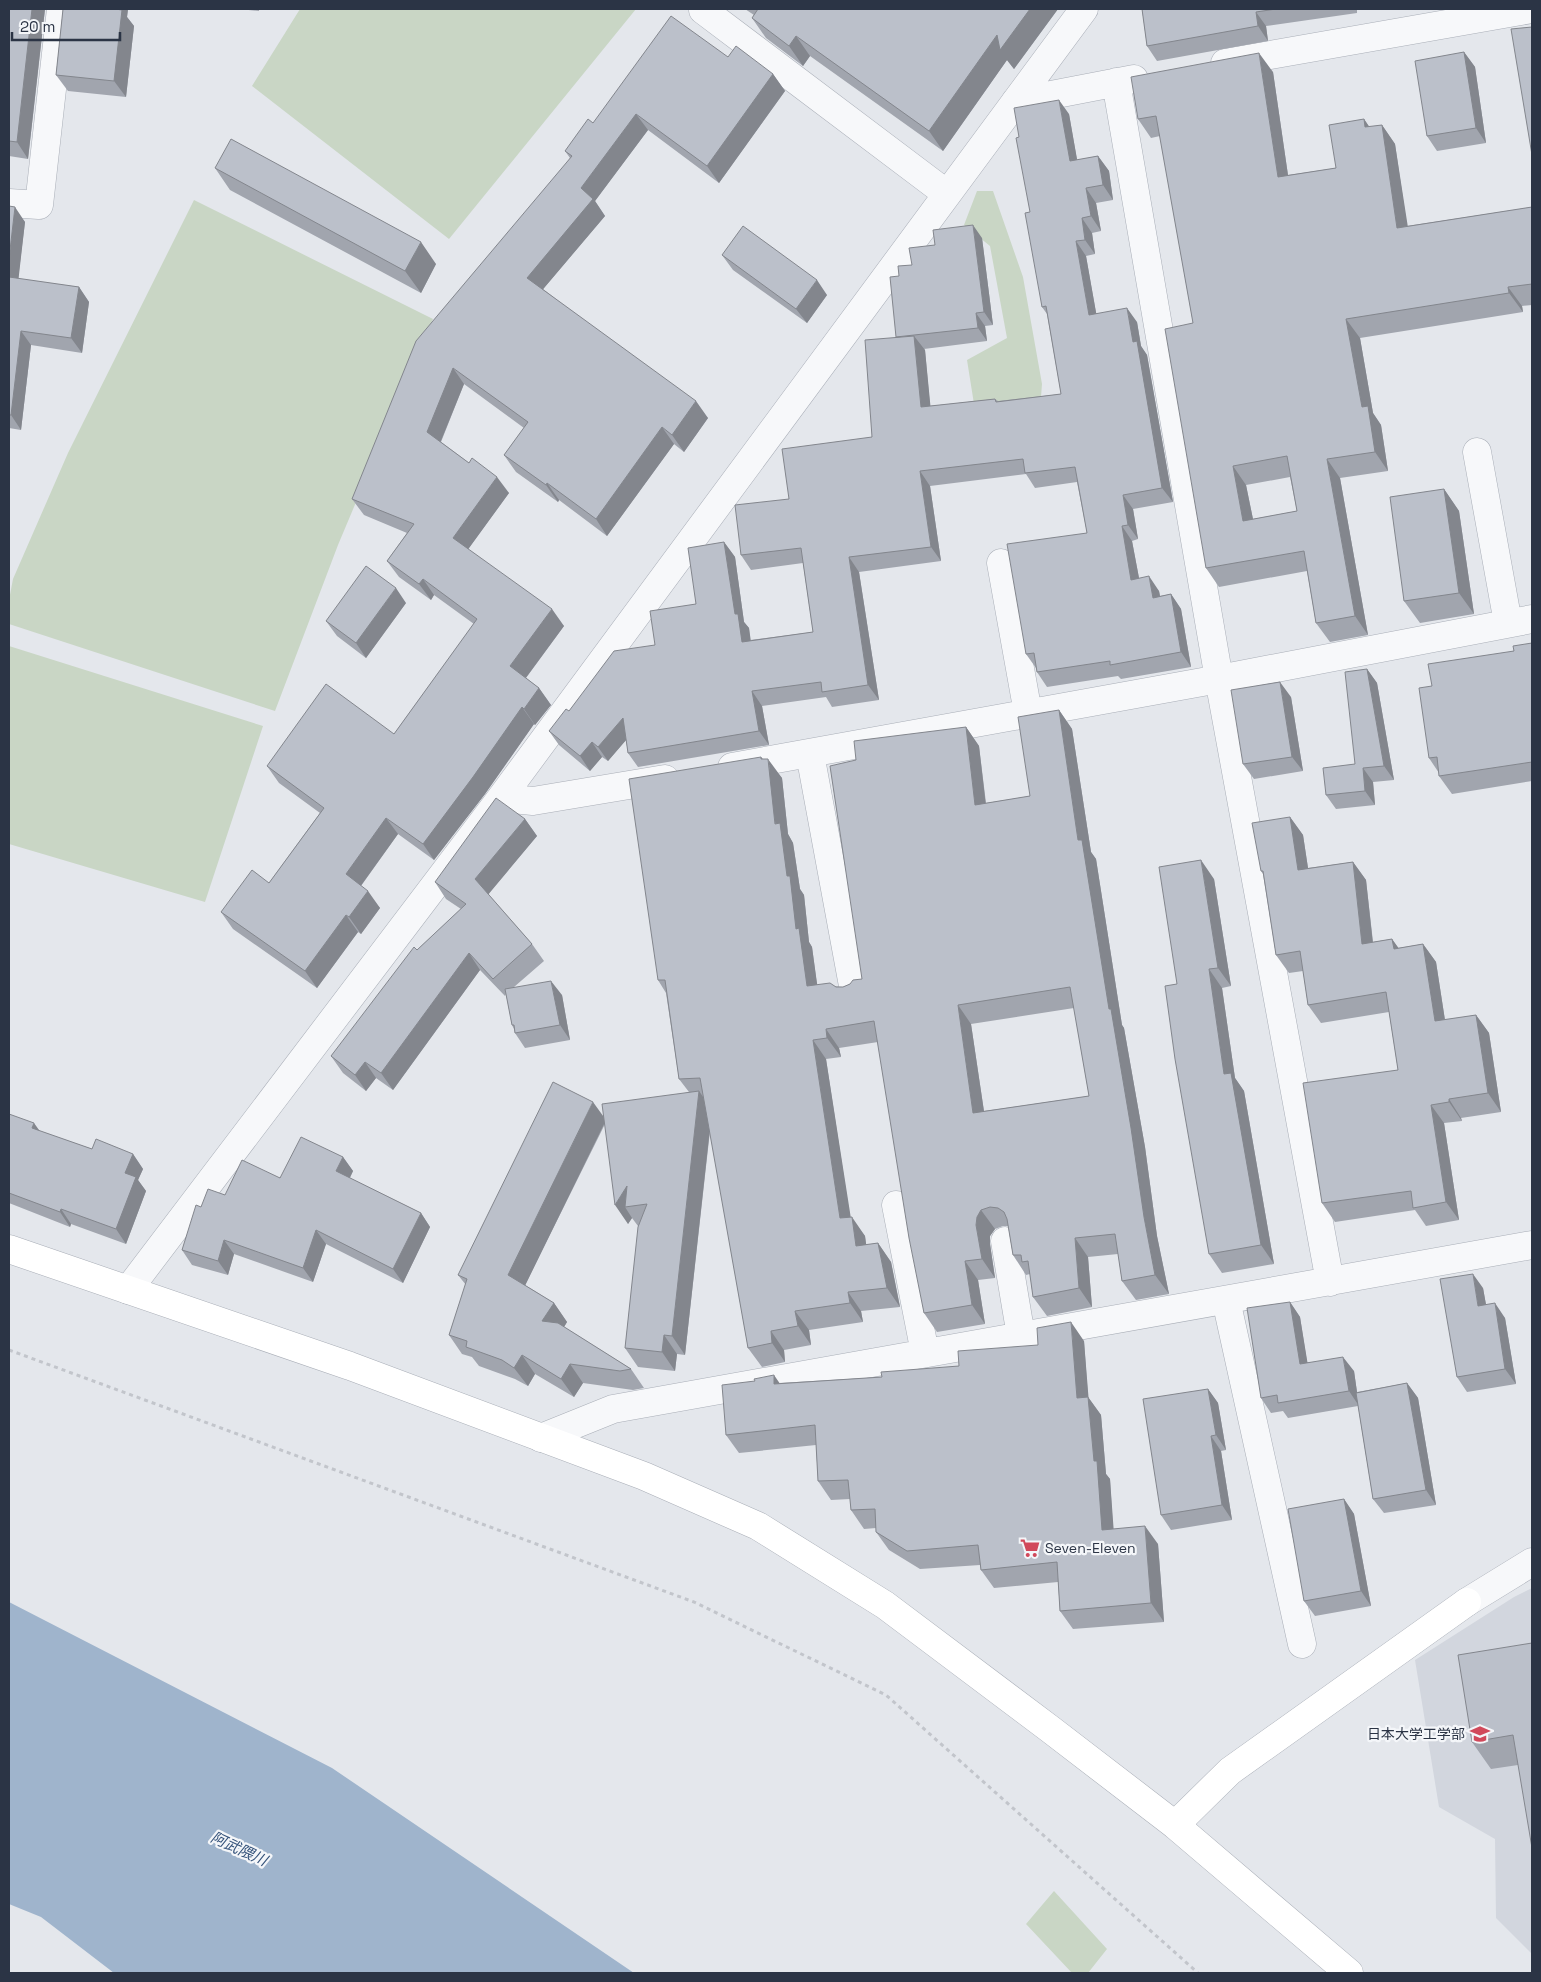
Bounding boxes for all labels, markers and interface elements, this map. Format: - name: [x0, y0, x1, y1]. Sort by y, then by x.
- scale bar: [12, 10, 120, 42]
- text: 20 m: [20, 17, 55, 36]
- supermarket icon: Seven-Eleven: [1019, 1537, 1041, 1559]
- place label: Seven-Eleven: [1045, 1539, 1136, 1557]
- school or university icon: 日本大学工学部: [1469, 1723, 1491, 1745]
- place label: 日本大学工学部: [1367, 1725, 1465, 1743]
- water label: 阿武隈川: [208, 1827, 272, 1871]

